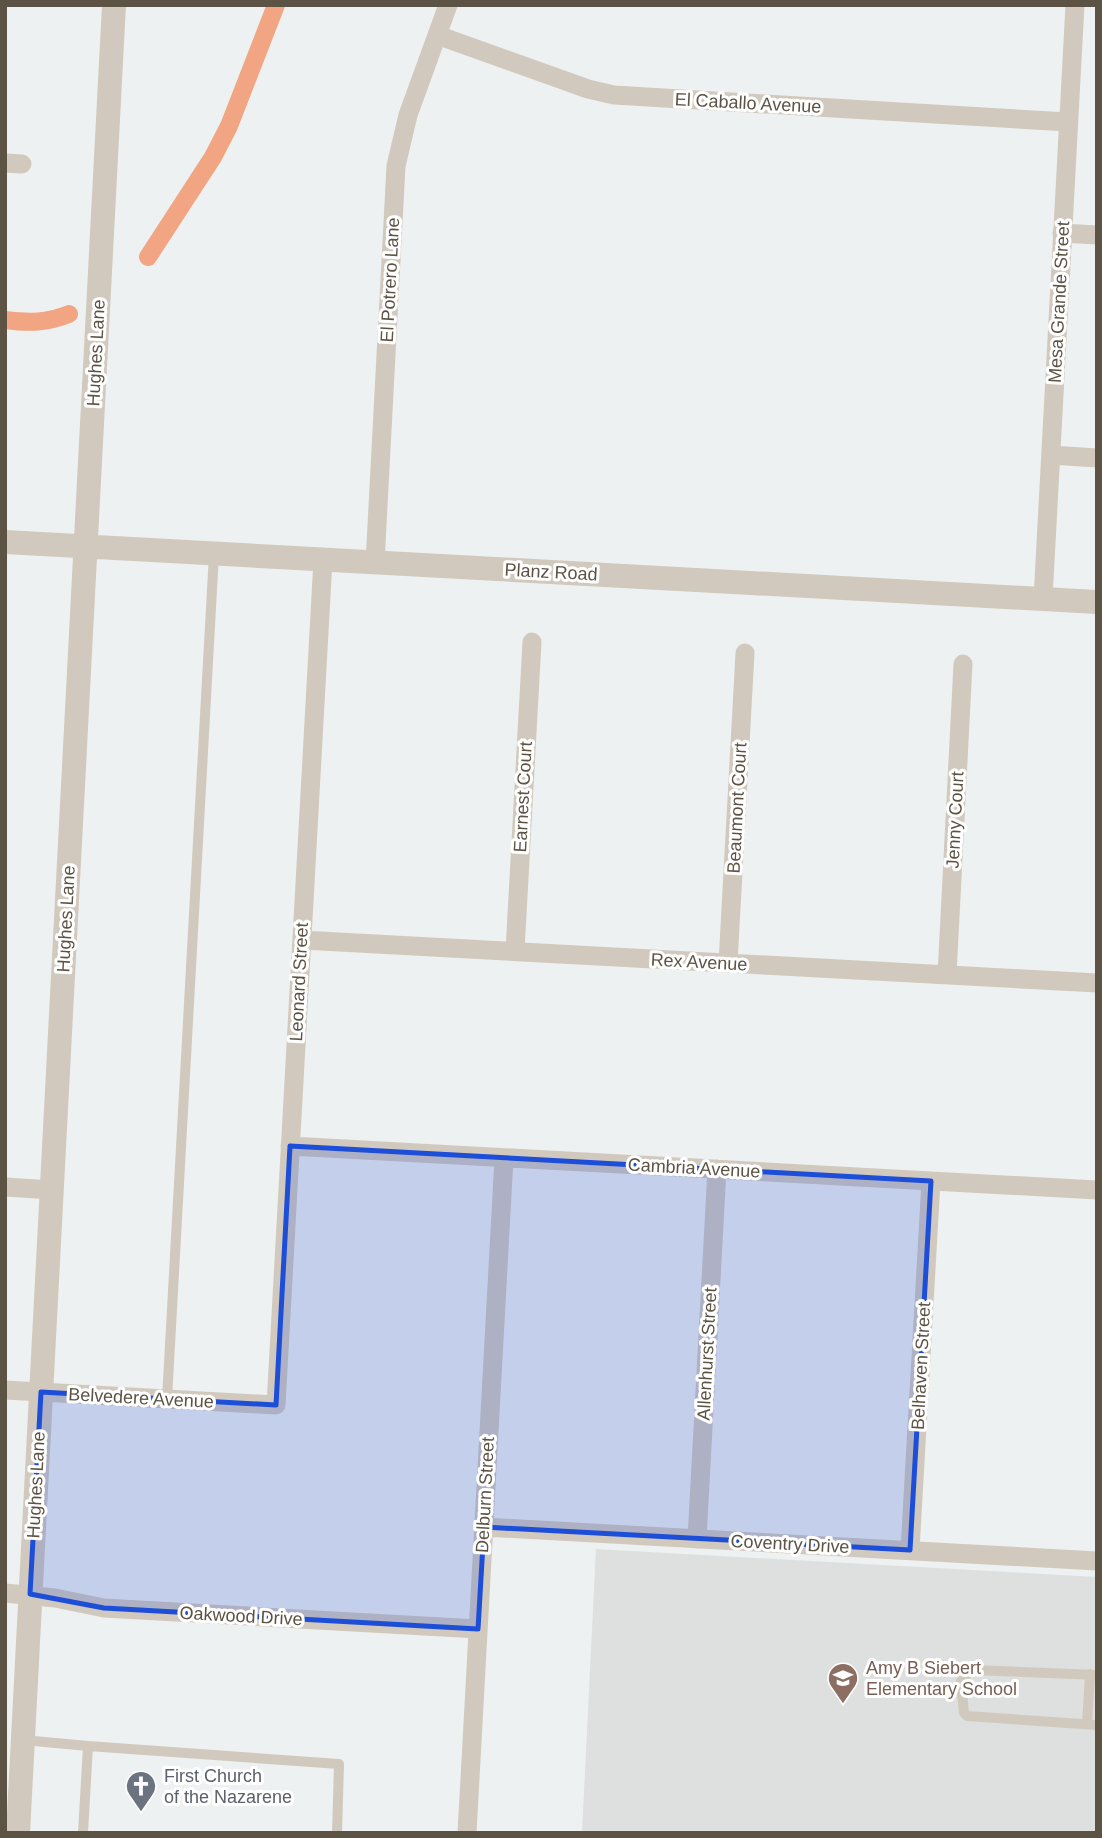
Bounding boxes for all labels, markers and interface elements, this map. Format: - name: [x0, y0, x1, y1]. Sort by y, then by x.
- street label: El Caballo Avenue: [674, 89, 822, 117]
- street label: El Potrero Lane: [377, 217, 403, 343]
- street label: Mesa Grande Street: [1045, 221, 1073, 383]
- street label: Hughes Lane: [83, 299, 109, 407]
- street label: Planz Road: [504, 560, 598, 584]
- street label: Earnest Court: [510, 741, 536, 853]
- street label: Beaumont Court: [724, 742, 750, 874]
- street label: Jenny Court: [942, 771, 968, 869]
- street label: Hughes Lane: [53, 865, 79, 973]
- street label: Leonard Street: [286, 922, 312, 1042]
- street label: Rex Avenue: [650, 949, 748, 975]
- street label: Cambria Avenue: [627, 1155, 761, 1181]
- street label: Allenhurst Street: [694, 1287, 720, 1421]
- street label: Belhaven Street: [908, 1302, 934, 1430]
- street label: Belvedere Avenue: [68, 1384, 214, 1412]
- street label: Hughes Lane: [23, 1431, 49, 1539]
- street label: Delburn Street: [472, 1437, 498, 1553]
- street label: Coventry Drive: [730, 1531, 850, 1557]
- street label: Oakwood Drive: [179, 1603, 303, 1629]
- place label: Amy B Siebert Elementary School: [866, 1658, 1017, 1699]
- school or university icon: Amy B Siebert Elementary School: [826, 1661, 860, 1705]
- place label: First Church of the Nazarene: [164, 1766, 292, 1807]
- church icon: First Church of the Nazarene: [124, 1769, 158, 1813]

